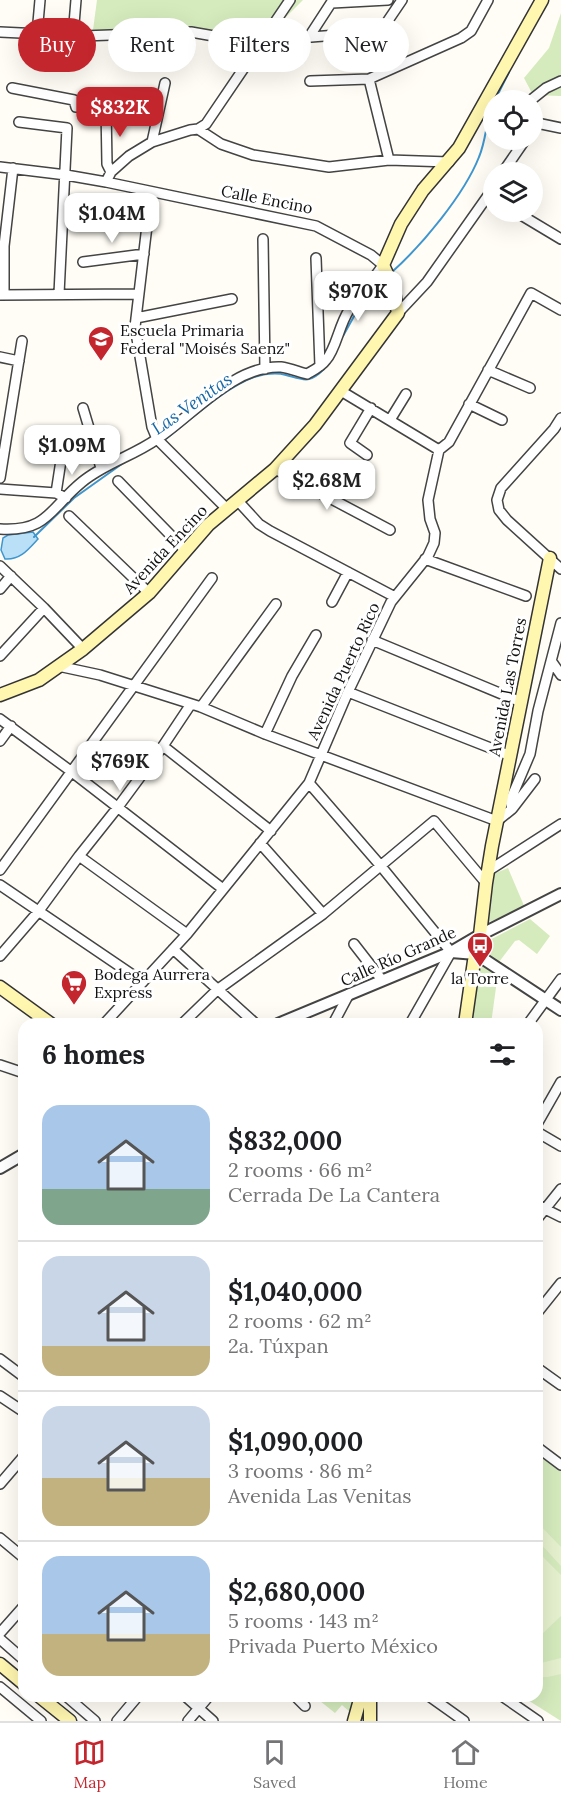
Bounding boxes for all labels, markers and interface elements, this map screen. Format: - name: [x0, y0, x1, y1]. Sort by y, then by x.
- chip: Buy: [18, 18, 96, 72]
- chip: Rent: [108, 18, 196, 72]
- chip: Filters: [208, 18, 311, 72]
- chip: New: [323, 18, 409, 72]
- pin: $832K: [78, 87, 162, 138]
- map controls: [483, 90, 543, 222]
- button: locate: [483, 90, 543, 150]
- text: $832K: [90, 94, 150, 119]
- button: layers: [483, 162, 543, 222]
- street label: Calle Encino: [220, 180, 314, 218]
- pin: $1.04M: [63, 193, 161, 244]
- text: $1.04M: [78, 200, 146, 225]
- pin: $970K: [316, 271, 400, 322]
- text: $970K: [328, 278, 388, 303]
- place label: Escuela Primaria Federal "Moisés Saenz": [120, 320, 290, 358]
- school or university icon: Escuela Primaria Federal "Moisés Saenz": [86, 324, 116, 362]
- water label: Las Venitas: [147, 367, 236, 440]
- pin: $1.09M: [23, 425, 121, 476]
- text: $1.09M: [38, 432, 106, 457]
- pin: $2.68M: [278, 460, 376, 511]
- text: $2.68M: [292, 467, 362, 492]
- street label: Avenida Encino: [118, 500, 211, 598]
- street label: Avenida Puerto Rico: [302, 599, 384, 744]
- street label: Avenida Las Torres: [484, 616, 530, 759]
- pin: $769K: [78, 741, 162, 792]
- text: $769K: [91, 748, 149, 773]
- street label: Calle Río Grande: [337, 921, 459, 990]
- bus stop icon: la Torre: [465, 930, 495, 968]
- place label: Bodega Aurrera Express: [94, 964, 210, 1002]
- supermarket icon: Bodega Aurrera Express: [59, 968, 89, 1006]
- place label: la Torre: [451, 968, 509, 988]
- text: 6 homes: [42, 1038, 145, 1071]
- icon: filters: [486, 1038, 519, 1071]
- text: $832,000: [228, 1124, 342, 1157]
- icon: home: [90, 1129, 162, 1201]
- text: 2 rooms · 66 m²: [228, 1157, 373, 1182]
- text: Cerrada De La Cantera: [228, 1182, 440, 1207]
- text: $1,040,000: [228, 1275, 363, 1308]
- icon: home: [90, 1280, 162, 1352]
- text: 2 rooms · 62 m²: [228, 1308, 372, 1333]
- text: 2a. Túxpan: [228, 1333, 329, 1358]
- text: $1,090,000: [228, 1425, 363, 1458]
- icon: home: [90, 1430, 162, 1502]
- text: 3 rooms · 86 m²: [228, 1458, 373, 1483]
- text: Avenida Las Venitas: [228, 1483, 412, 1508]
- text: $2,680,000: [228, 1575, 365, 1608]
- icon: home: [90, 1580, 162, 1652]
- text: 5 rooms · 143 m²: [228, 1608, 379, 1633]
- text: Privada Puerto México: [228, 1633, 438, 1658]
- tab: Map: [73, 1736, 106, 1792]
- tab: Saved: [253, 1736, 296, 1792]
- tab: Home: [443, 1736, 488, 1792]

